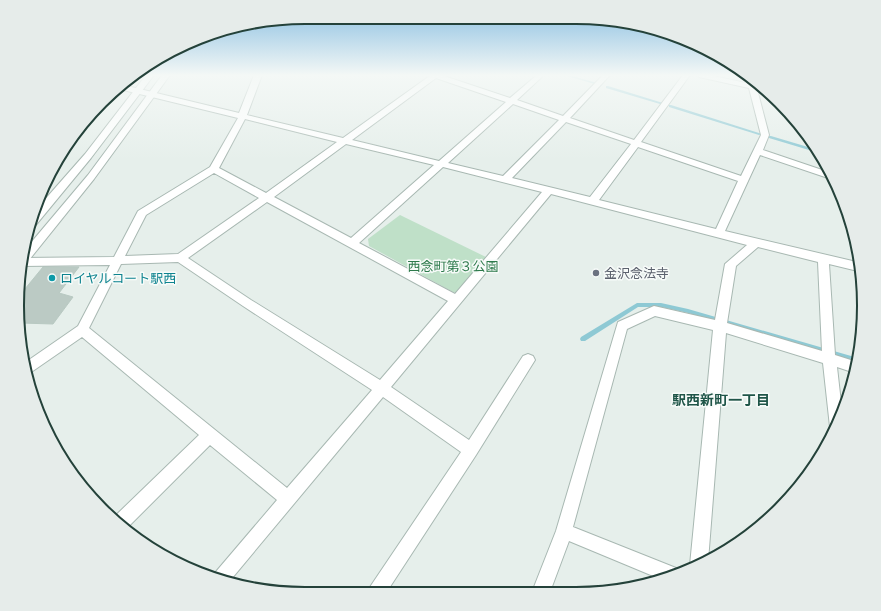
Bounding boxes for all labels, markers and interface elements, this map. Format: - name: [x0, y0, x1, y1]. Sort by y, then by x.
- park label: 西念町第３公園: [407, 257, 499, 275]
- place label: 金沢念法寺: [604, 264, 669, 282]
- marker: 金沢念法寺: [591, 268, 601, 278]
- place label: ロイヤルコート駅西: [60, 269, 176, 287]
- marker: ロイヤルコート駅西: [47, 273, 57, 283]
- district label: 駅西新町一丁目: [672, 390, 770, 409]

